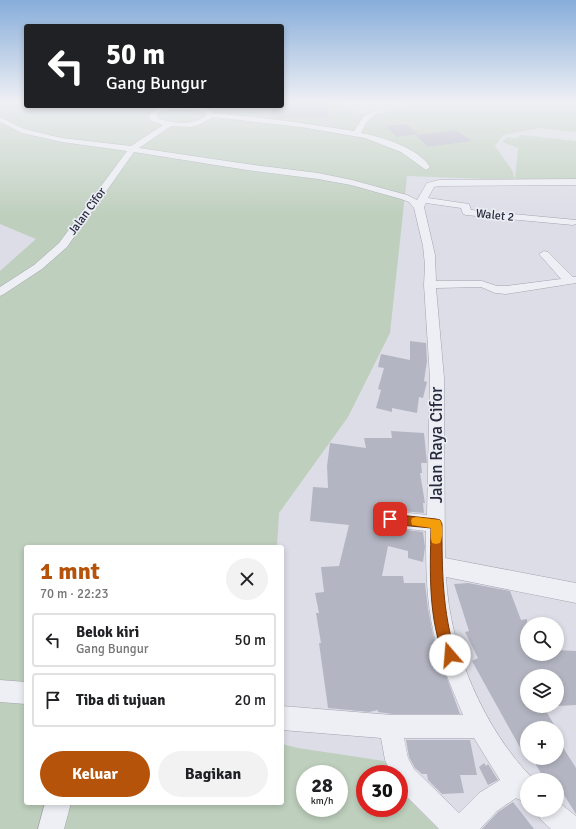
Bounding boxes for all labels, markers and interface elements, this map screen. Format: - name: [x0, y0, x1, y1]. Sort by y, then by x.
- text: 50 m: [106, 38, 165, 72]
- icon: left: [40, 40, 92, 92]
- text: Gang Bungur: [106, 72, 207, 94]
- street label: Jalan Cifor: [65, 184, 110, 238]
- street label: Walet 2: [475, 206, 515, 225]
- street label: Jalan Raya Cifor: [426, 386, 447, 503]
- pin: [373, 502, 407, 536]
- icon: arrive: [379, 508, 401, 530]
- text: 1 mnt: [40, 556, 100, 586]
- button: close: [226, 558, 268, 600]
- text: 70 m · 22:23: [40, 586, 109, 602]
- map controls: [520, 617, 564, 817]
- button: search: [520, 617, 564, 661]
- text: Belok kiri: [76, 623, 139, 641]
- icon: left: [42, 629, 64, 651]
- text: 50 m: [235, 631, 266, 649]
- position arrow: [429, 634, 471, 676]
- text: Gang Bungur: [76, 641, 149, 657]
- button: layers: [520, 669, 564, 713]
- icon: arrive: [42, 689, 64, 711]
- text: Tiba di tujuan: [76, 691, 166, 709]
- text: 20 m: [235, 691, 266, 709]
- button: +: [520, 721, 564, 765]
- button: Keluar: [40, 751, 150, 797]
- button: Bagikan: [158, 751, 268, 797]
- speed limit sign: 30: [356, 765, 408, 817]
- text: 28: [311, 773, 333, 798]
- button: −: [520, 773, 564, 817]
- text: km/h: [311, 795, 333, 807]

